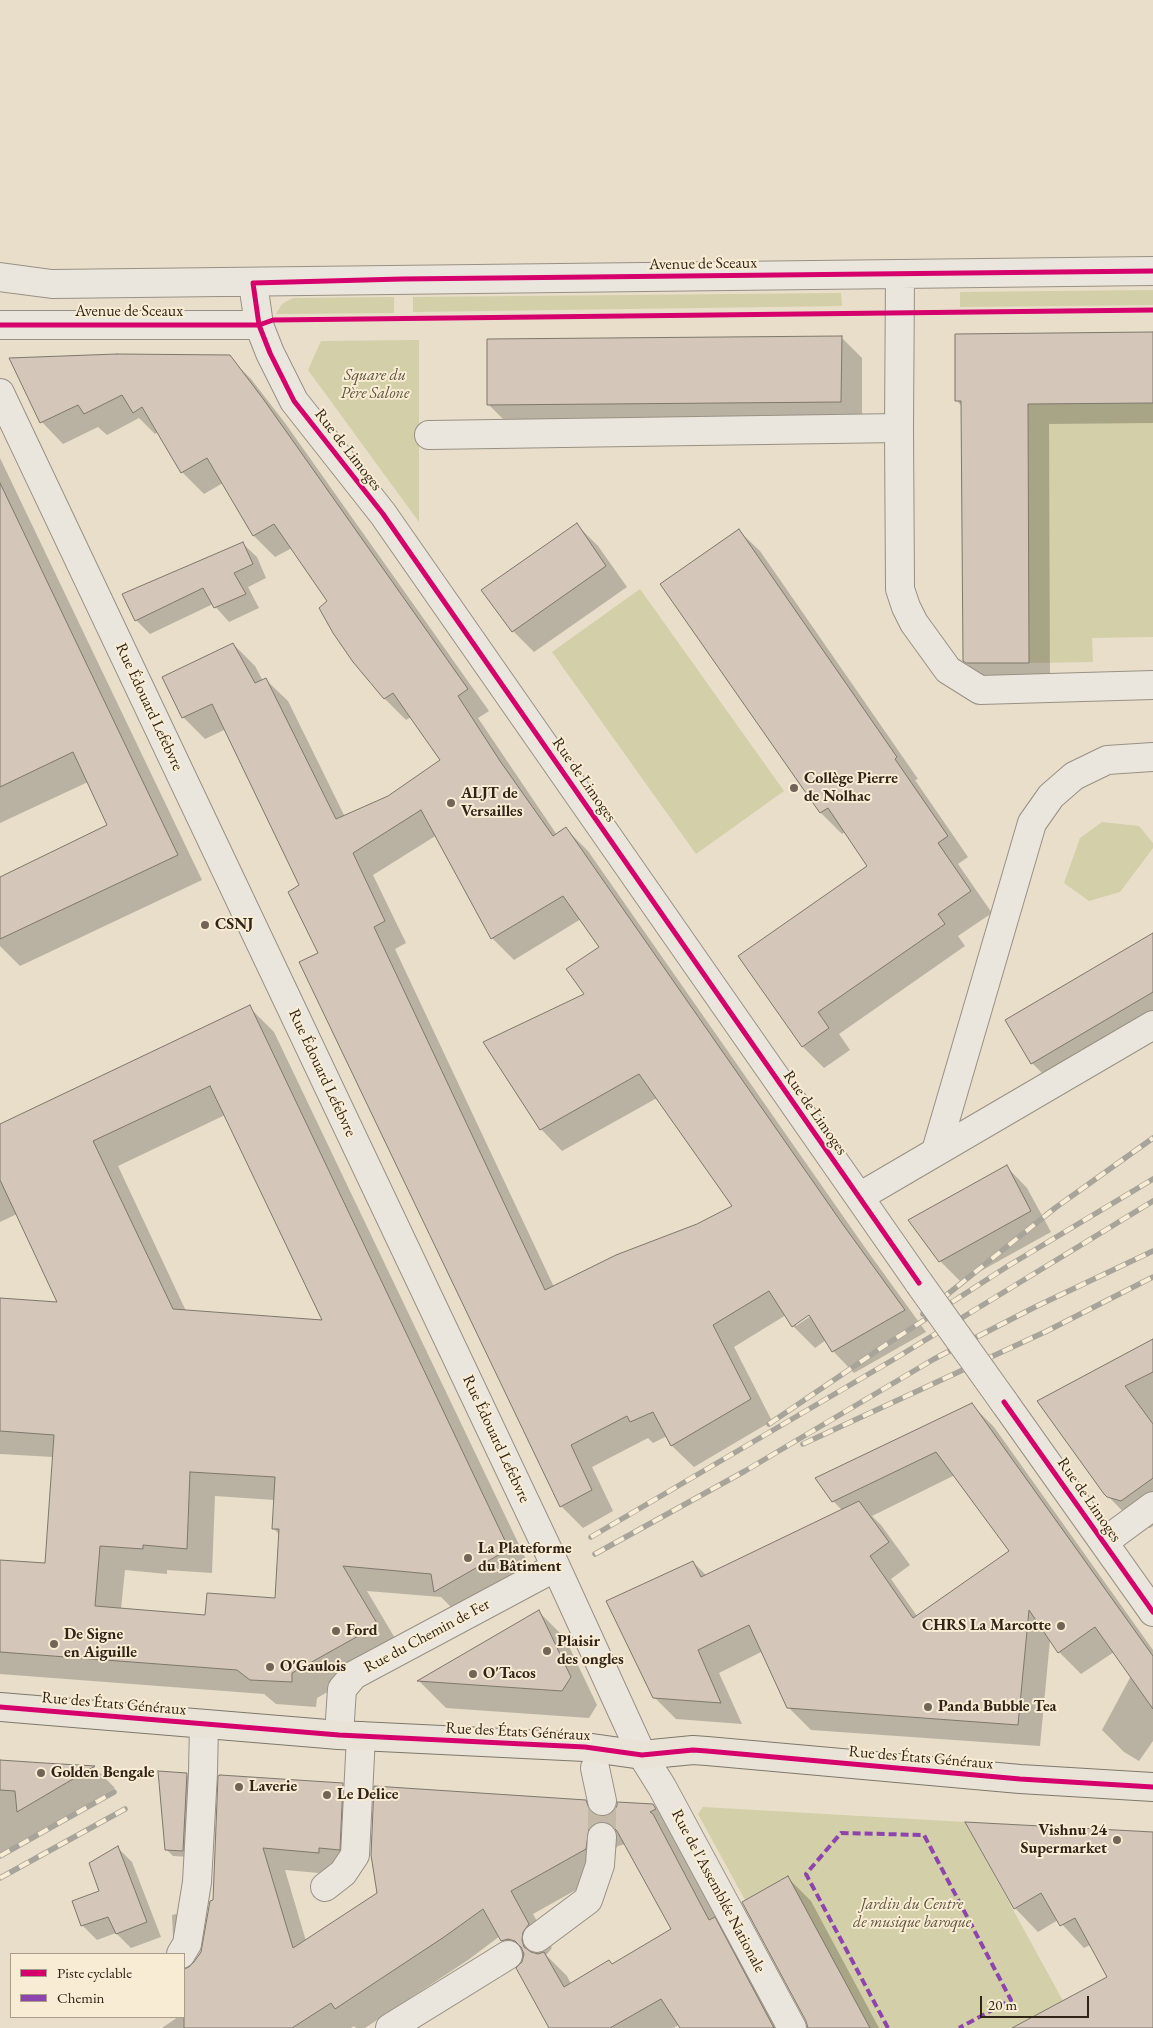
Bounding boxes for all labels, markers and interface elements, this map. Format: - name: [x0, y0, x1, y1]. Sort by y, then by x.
- street label: Avenue de Sceaux: [649, 253, 757, 275]
- street label: Avenue de Sceaux: [75, 302, 183, 322]
- park label: Square du Père Salone: [341, 366, 409, 404]
- street label: Rue de Limoges: [310, 405, 386, 495]
- street label: Rue Édouard Lefebvre: [111, 640, 187, 774]
- street label: Rue de Limoges: [548, 734, 620, 826]
- place label: Collège Pierre de Nolhac: [804, 769, 898, 807]
- marker: Collège Pierre de Nolhac: [788, 782, 800, 794]
- place label: ALJT de Versailles: [461, 784, 523, 822]
- marker: ALJT de Versailles: [445, 797, 457, 809]
- place label: CSNJ: [215, 915, 253, 935]
- marker: CSNJ: [199, 919, 211, 931]
- street label: Rue Édouard Lefebvre: [284, 1006, 360, 1140]
- street label: Rue de Limoges: [779, 1067, 851, 1159]
- street label: Rue Édouard Lefebvre: [458, 1372, 534, 1506]
- street label: Rue de Limoges: [1053, 1454, 1125, 1546]
- place label: La Plateforme du Bâtiment: [478, 1539, 572, 1577]
- marker: La Plateforme du Bâtiment: [462, 1552, 474, 1564]
- street label: Rue du Chemin de Fer: [361, 1595, 493, 1677]
- place label: CHRS La Marcotte: [922, 1616, 1051, 1636]
- marker: CHRS La Marcotte: [1055, 1620, 1067, 1632]
- place label: Ford: [346, 1621, 378, 1641]
- place label: De Signe en Aiguille: [64, 1625, 137, 1663]
- marker: Ford: [330, 1625, 342, 1637]
- place label: Plaisir des ongles: [557, 1632, 624, 1670]
- marker: De Signe en Aiguille: [48, 1638, 60, 1650]
- marker: Plaisir des ongles: [541, 1645, 553, 1657]
- place label: O'Gaulois: [280, 1657, 346, 1677]
- marker: O'Gaulois: [264, 1661, 276, 1673]
- place label: O'Tacos: [483, 1664, 536, 1684]
- marker: O'Tacos: [467, 1668, 479, 1680]
- street label: Rue des États Généraux: [41, 1688, 187, 1720]
- place label: Panda Bubble Tea: [938, 1697, 1057, 1717]
- marker: Panda Bubble Tea: [922, 1701, 934, 1713]
- street label: Rue des États Généraux: [445, 1719, 591, 1745]
- street label: Rue des États Généraux: [848, 1742, 994, 1774]
- place label: Golden Bengale: [51, 1763, 154, 1783]
- marker: Golden Bengale: [35, 1767, 47, 1779]
- place label: Laverie: [249, 1777, 297, 1797]
- marker: Laverie: [233, 1781, 245, 1793]
- place label: Le Delice: [337, 1785, 399, 1805]
- marker: Le Delice: [321, 1789, 333, 1801]
- street label: Rue de l'Assemblée Nationale: [667, 1806, 769, 1976]
- place label: Vishnu 24 Supermarket: [1021, 1821, 1107, 1859]
- marker: Vishnu 24 Supermarket: [1111, 1834, 1123, 1846]
- park label: Jardin du Centre de musique baroque: [853, 1895, 971, 1933]
- legend: [10, 1953, 185, 2018]
- text: Piste cyclable: [57, 1963, 132, 1982]
- scale bar: [983, 1986, 1092, 2018]
- text: Chemin: [57, 1988, 105, 2007]
- text: 20 m: [988, 1995, 1017, 2014]

